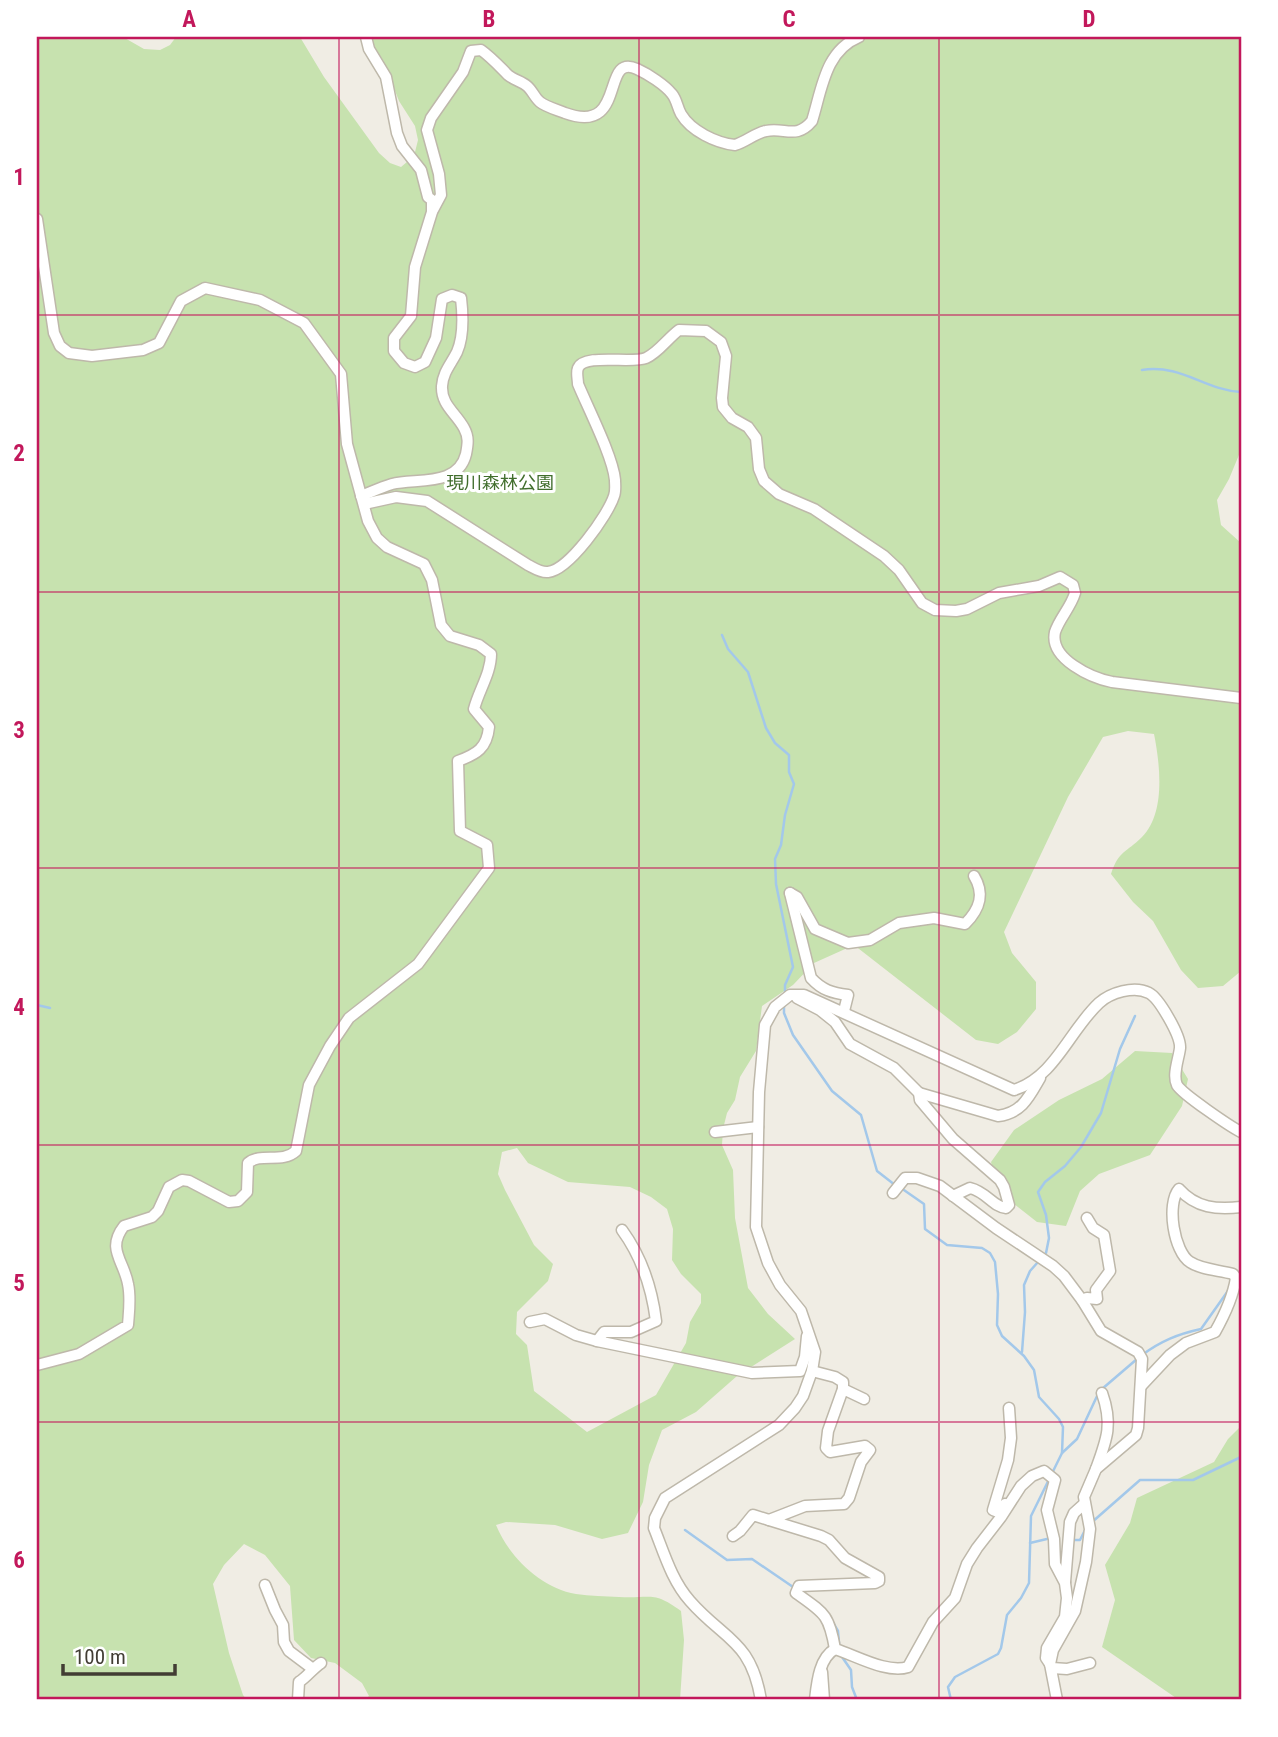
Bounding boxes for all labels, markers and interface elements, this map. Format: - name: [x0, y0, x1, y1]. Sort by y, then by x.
- text: A: [182, 6, 196, 33]
- text: B: [483, 6, 495, 33]
- text: C: [782, 6, 796, 33]
- text: D: [1083, 6, 1096, 33]
- text: 1: [13, 164, 25, 191]
- text: 2: [13, 440, 25, 467]
- park label: 現川森林公園: [446, 472, 554, 493]
- text: 3: [13, 717, 25, 744]
- text: 4: [13, 994, 25, 1021]
- text: 5: [13, 1270, 25, 1297]
- text: 6: [13, 1547, 25, 1574]
- scale bar: [63, 1632, 175, 1676]
- text: 100 m: [74, 1645, 126, 1669]

